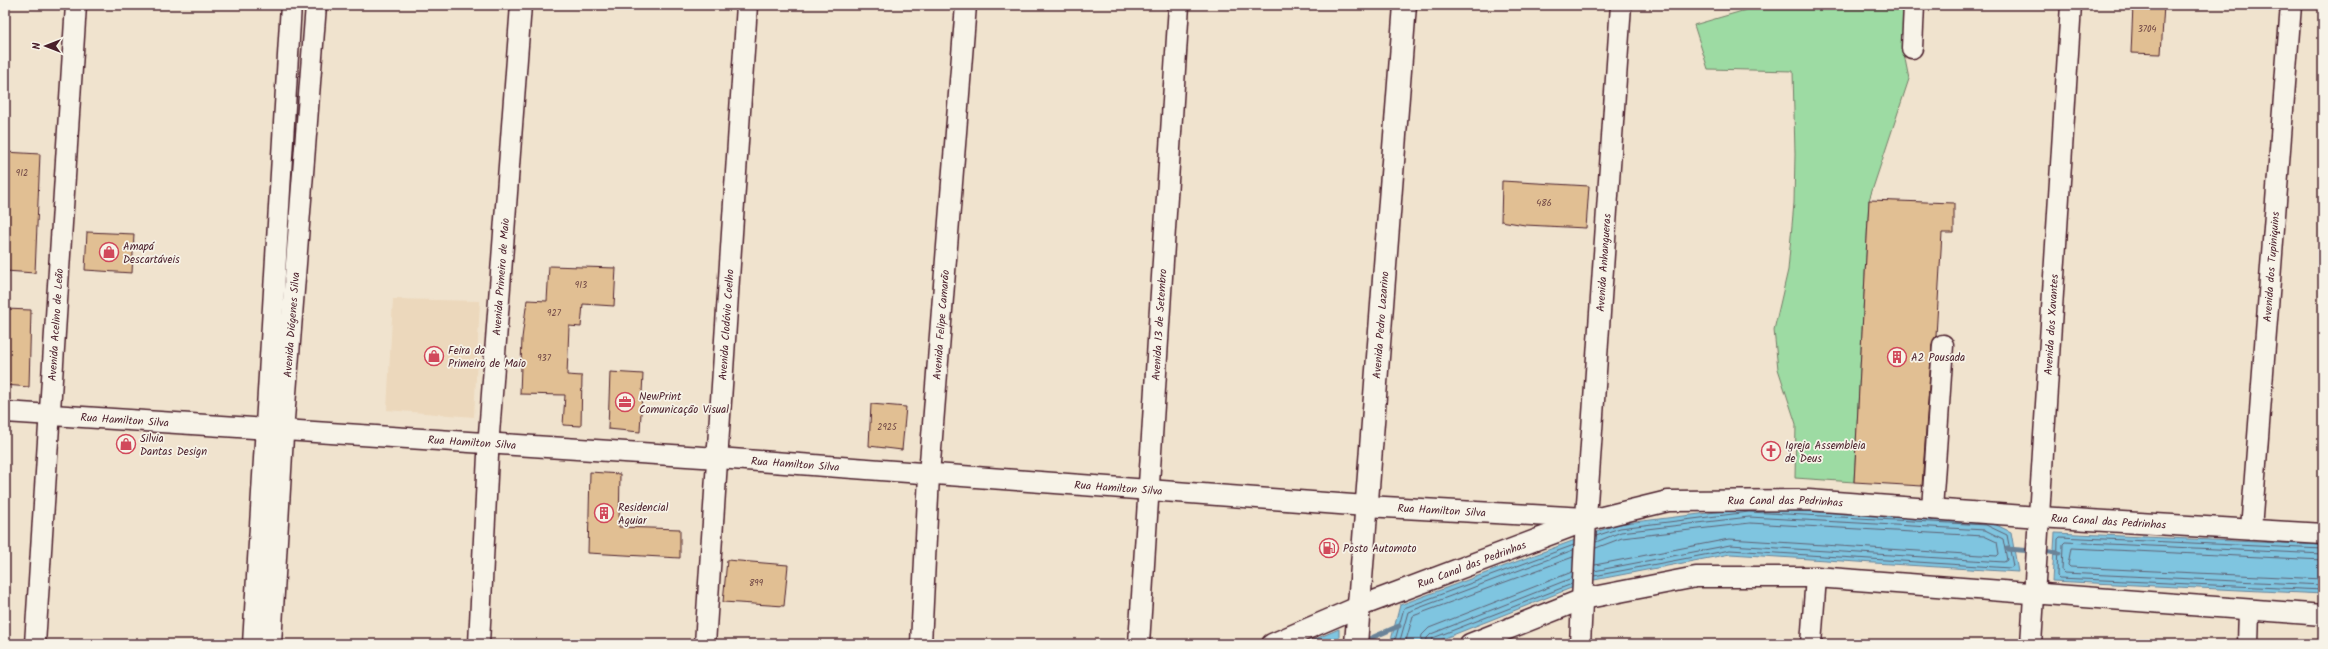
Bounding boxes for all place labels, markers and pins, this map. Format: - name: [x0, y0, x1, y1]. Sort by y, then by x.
- place label: Amapá Descartáveis: [123, 238, 180, 269]
- shop icon: Amapá Descartáveis: [98, 241, 120, 263]
- place label: Feira da Primeiro de Maio: [448, 342, 526, 373]
- shop icon: Feira da Primeiro de Maio: [423, 345, 445, 367]
- building icon: A2 Pousada: [1886, 346, 1908, 368]
- place label: A2 Pousada: [1911, 349, 1965, 367]
- place label: NewPrint Comunicação Visual: [639, 388, 729, 419]
- office icon: NewPrint Comunicação Visual: [614, 391, 636, 413]
- place label: Silvia Dantas Design: [140, 430, 207, 461]
- shop icon: Silvia Dantas Design: [115, 433, 137, 455]
- place label: Igreja Assembleia de Deus: [1785, 437, 1866, 468]
- church icon: Igreja Assembleia de Deus: [1760, 440, 1782, 462]
- place label: Residencial Aguiar: [618, 499, 669, 530]
- building icon: Residencial Aguiar: [593, 502, 615, 524]
- fuel station icon: Posto Automoto: [1318, 537, 1340, 559]
- place label: Posto Automoto: [1343, 540, 1417, 558]

